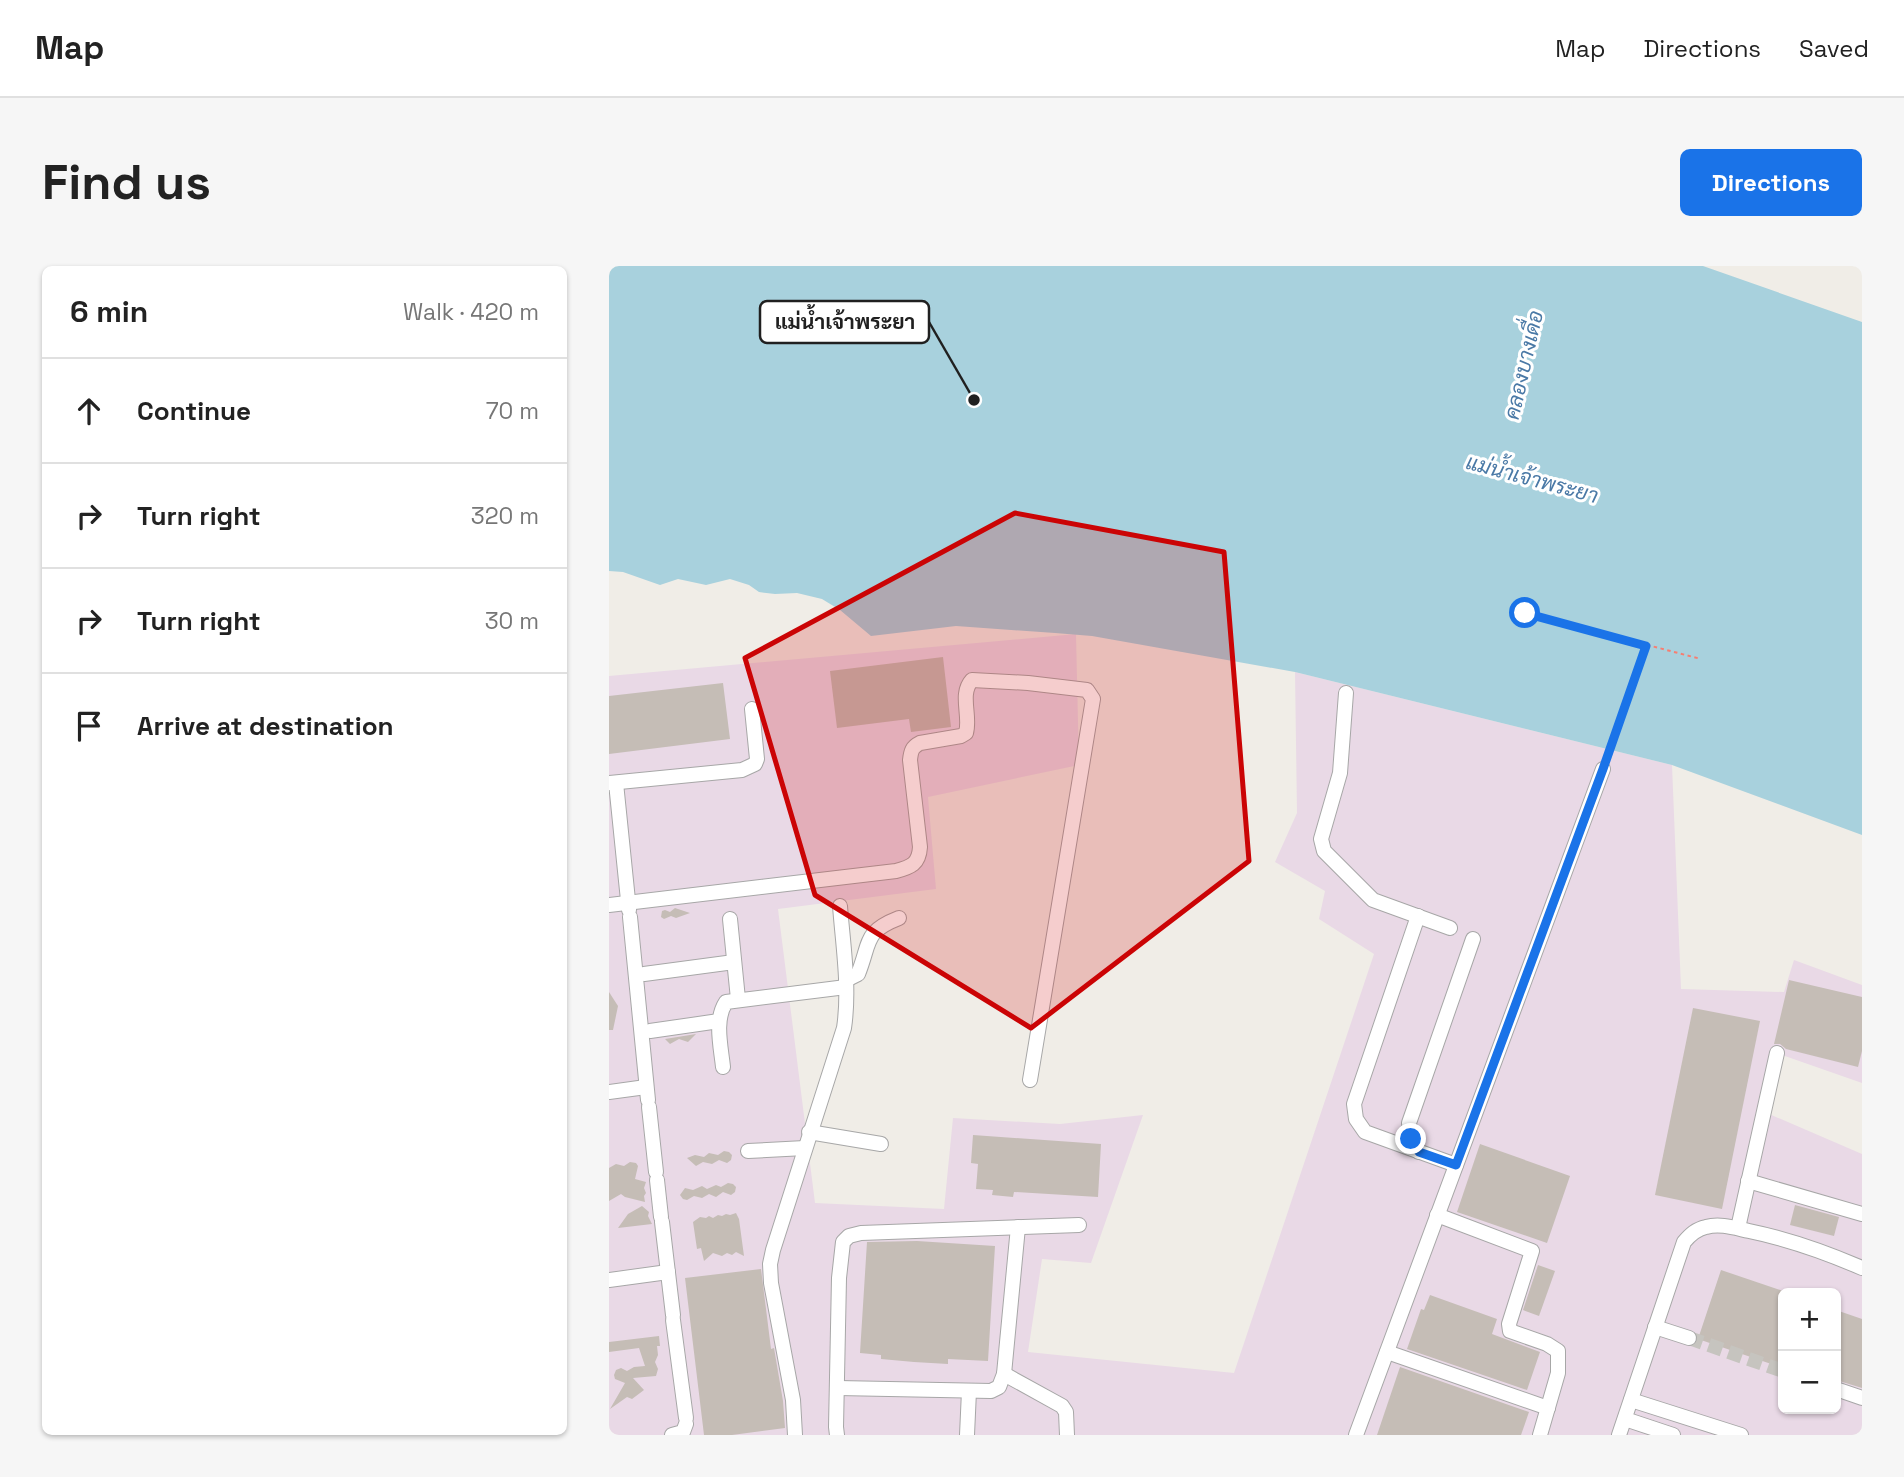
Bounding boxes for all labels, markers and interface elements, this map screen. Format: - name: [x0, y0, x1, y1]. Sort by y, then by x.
- text: Map: [35, 27, 104, 69]
- text: Map: [1555, 33, 1605, 64]
- text: Directions: [1643, 33, 1761, 64]
- text: Saved: [1799, 33, 1869, 64]
- button: Directions: [1680, 149, 1862, 216]
- text: Find us: [42, 151, 211, 213]
- text: 6 min: [70, 292, 148, 331]
- text: Walk · 420 m: [403, 297, 539, 327]
- callout: แม่น้ำเจ้าพระยา: [760, 301, 929, 343]
- text: แม่น้ำเจ้าพระยา: [775, 304, 915, 335]
- water label: คลองบางเดื่อ: [1492, 306, 1549, 422]
- icon: ahead: [70, 392, 108, 430]
- text: Continue: [137, 394, 251, 428]
- text: 70 m: [486, 396, 539, 426]
- water label: แม่น้ำเจ้าพระยา: [1463, 444, 1602, 509]
- icon: right: [70, 497, 108, 535]
- text: Turn right: [137, 499, 261, 533]
- text: 320 m: [471, 501, 539, 531]
- route start: [1509, 597, 1540, 628]
- icon: right: [70, 602, 108, 640]
- text: Turn right: [137, 604, 261, 638]
- text: 30 m: [485, 606, 539, 636]
- icon: arrive: [70, 707, 108, 745]
- text: Arrive at destination: [137, 709, 394, 743]
- route end: [1395, 1123, 1426, 1154]
- map controls: [1778, 1288, 1841, 1414]
- button: +: [1778, 1288, 1841, 1351]
- button: −: [1778, 1351, 1841, 1414]

